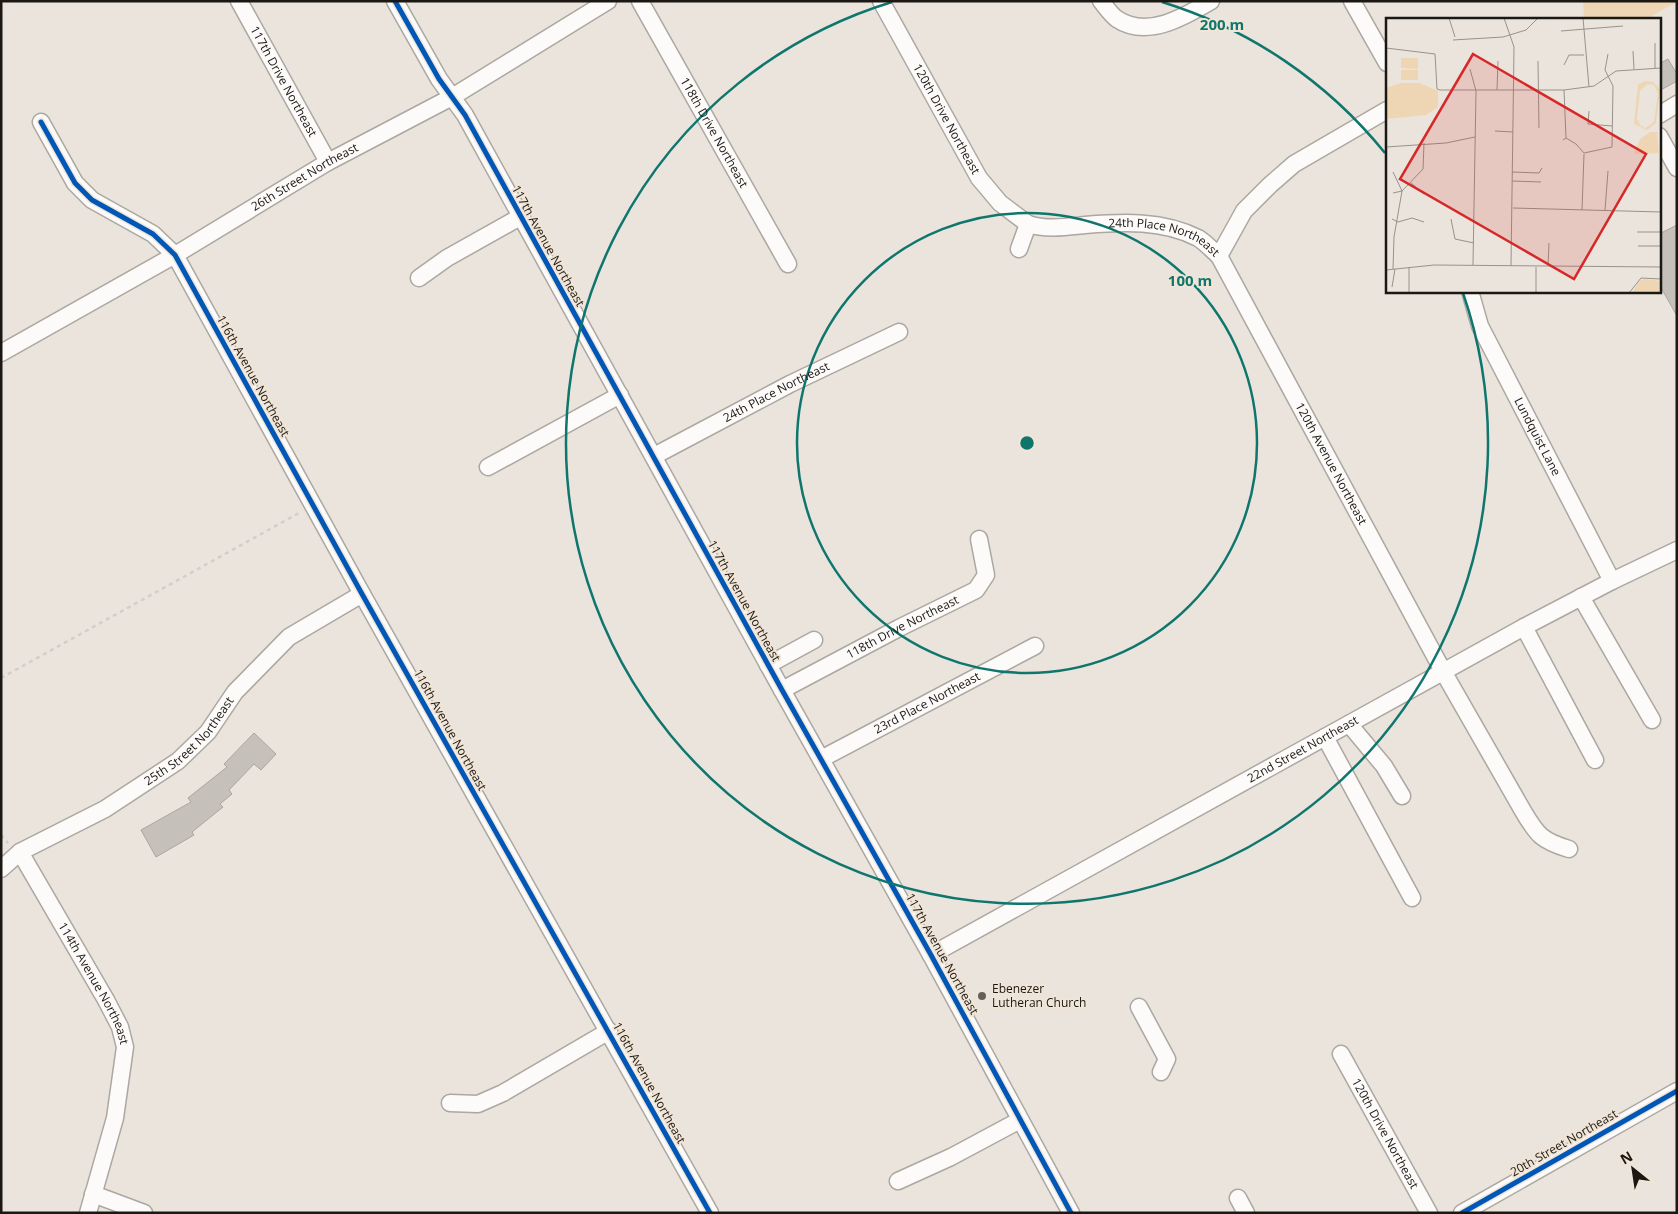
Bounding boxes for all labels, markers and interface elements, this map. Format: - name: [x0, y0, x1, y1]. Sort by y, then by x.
- text: 200 m: [1200, 14, 1244, 34]
- inset map: [1386, 18, 1660, 292]
- street label: 117th Drive Northeast: [246, 23, 321, 140]
- street label: 120th Drive Northeast: [909, 60, 984, 177]
- street label: 118th Drive Northeast: [677, 74, 752, 191]
- street label: 26th Street Northeast: [248, 139, 361, 215]
- street label: 117th Avenue Northeast: [508, 182, 589, 310]
- street label: 24th Place Northeast: [1108, 214, 1223, 260]
- text: 100 m: [1168, 270, 1212, 290]
- street label: 116th Avenue Northeast: [213, 312, 294, 440]
- street label: 24th Place Northeast: [720, 357, 832, 426]
- street label: Lundquist Lane: [1510, 394, 1565, 479]
- street label: 120th Avenue Northeast: [1292, 399, 1371, 528]
- centre of rings: [1018, 434, 1036, 452]
- street label: 117th Avenue Northeast: [704, 537, 785, 665]
- street label: 118th Drive Northeast: [843, 591, 961, 662]
- street label: 116th Avenue Northeast: [410, 666, 491, 794]
- street label: 23rd Place Northeast: [871, 667, 983, 738]
- street label: 25th Street Northeast: [141, 693, 237, 789]
- street label: 22nd Street Northeast: [1244, 711, 1361, 786]
- street label: 117th Avenue Northeast: [902, 890, 983, 1018]
- street label: 114th Avenue Northeast: [55, 919, 133, 1046]
- place label: Ebenezer Lutheran Church: [992, 980, 1086, 1011]
- marker: Ebenezer Lutheran Church: [976, 990, 988, 1002]
- street label: 116th Avenue Northeast: [609, 1019, 690, 1147]
- street label: 120th Drive Northeast: [1348, 1075, 1423, 1192]
- street label: 20th Street Northeast: [1507, 1105, 1621, 1180]
- north arrow: [1608, 1144, 1658, 1194]
- text: N: [1617, 1146, 1636, 1168]

